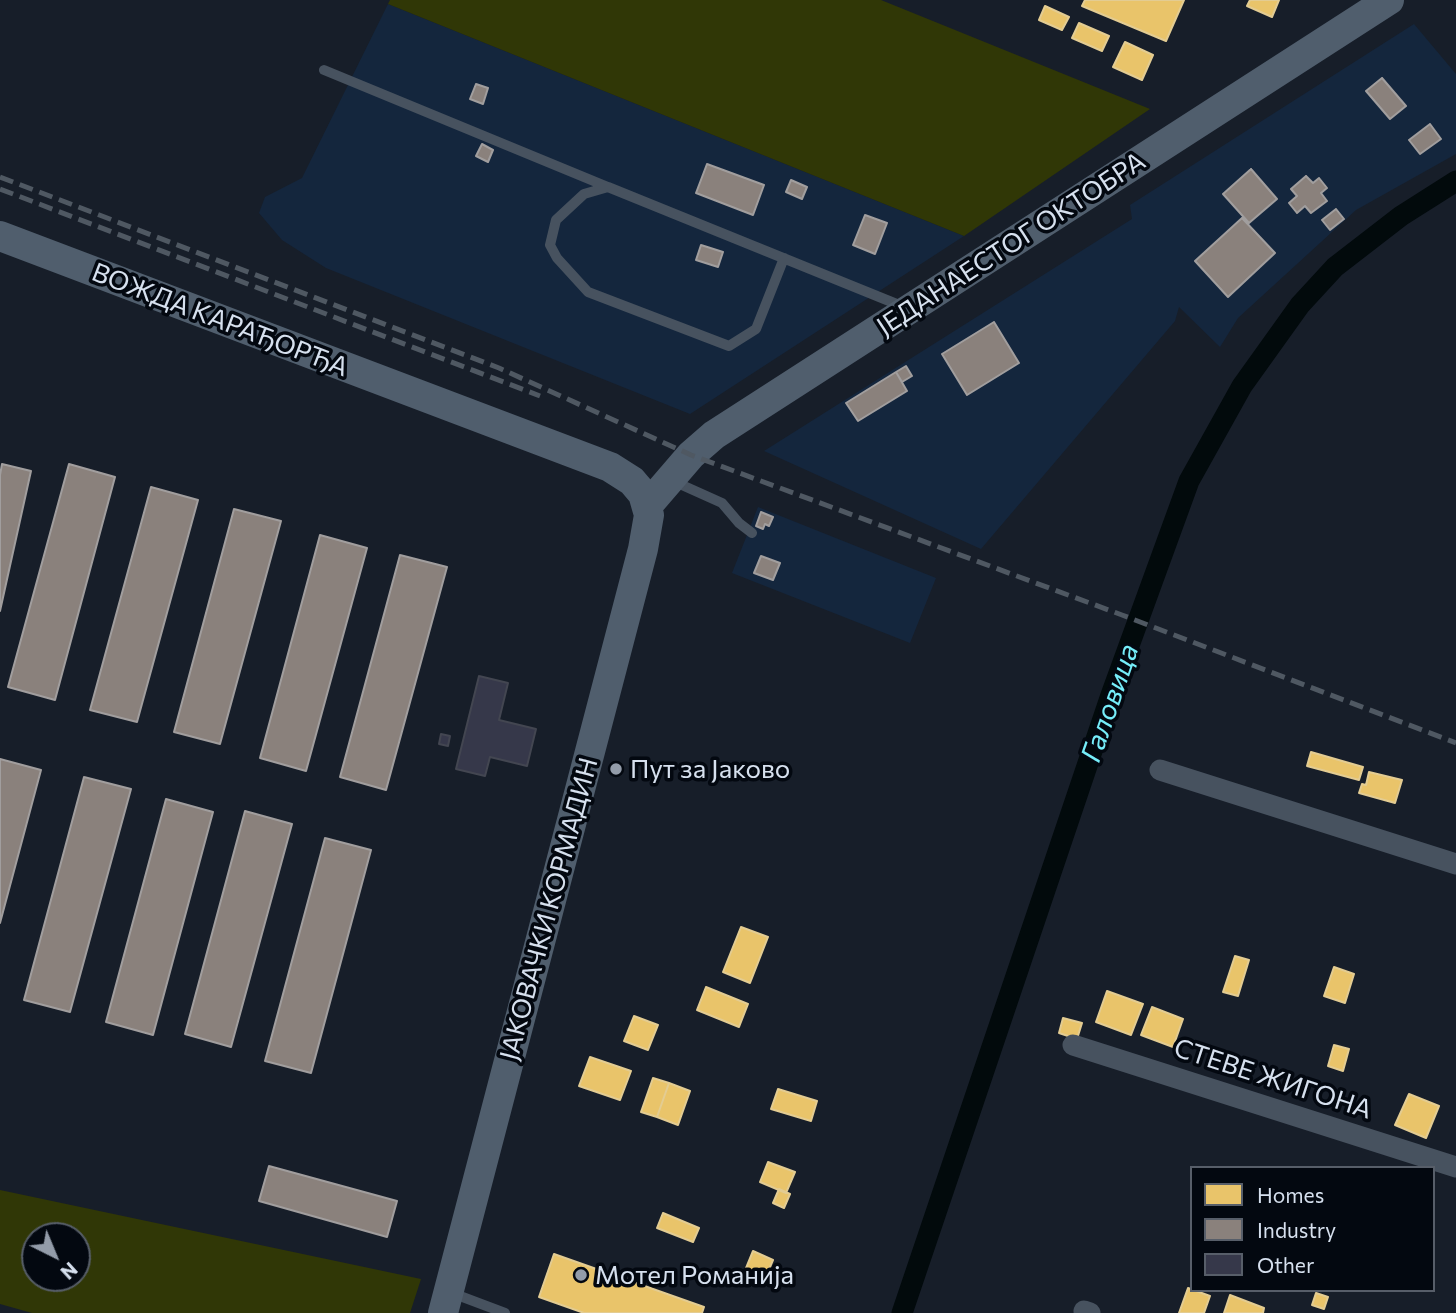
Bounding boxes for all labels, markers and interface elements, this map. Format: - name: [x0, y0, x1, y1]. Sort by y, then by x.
- street label: ЈЕДАНАЕСТОГ ОКТОБРА: [871, 145, 1151, 343]
- street label: ВОЖДА КАРАЂОРЂА: [87, 257, 353, 383]
- water label: Галовица: [1074, 640, 1146, 766]
- place label: Пут за Јаково: [630, 753, 790, 785]
- street label: ЈАКОВАЧКИ КОРМАДИН: [494, 754, 604, 1064]
- marker: Пут за Јаково: [608, 761, 624, 777]
- street label: СТЕВЕ ЖИГОНА: [1170, 1032, 1376, 1126]
- legend: [1190, 1166, 1435, 1292]
- text: Homes: [1257, 1182, 1324, 1207]
- text: Industry: [1257, 1217, 1336, 1242]
- north arrow: [21, 1222, 91, 1292]
- text: Other: [1257, 1252, 1314, 1277]
- text: N: [56, 1258, 82, 1285]
- place label: Мотел Романија: [595, 1259, 794, 1291]
- marker: Мотел Романија: [573, 1267, 589, 1283]

